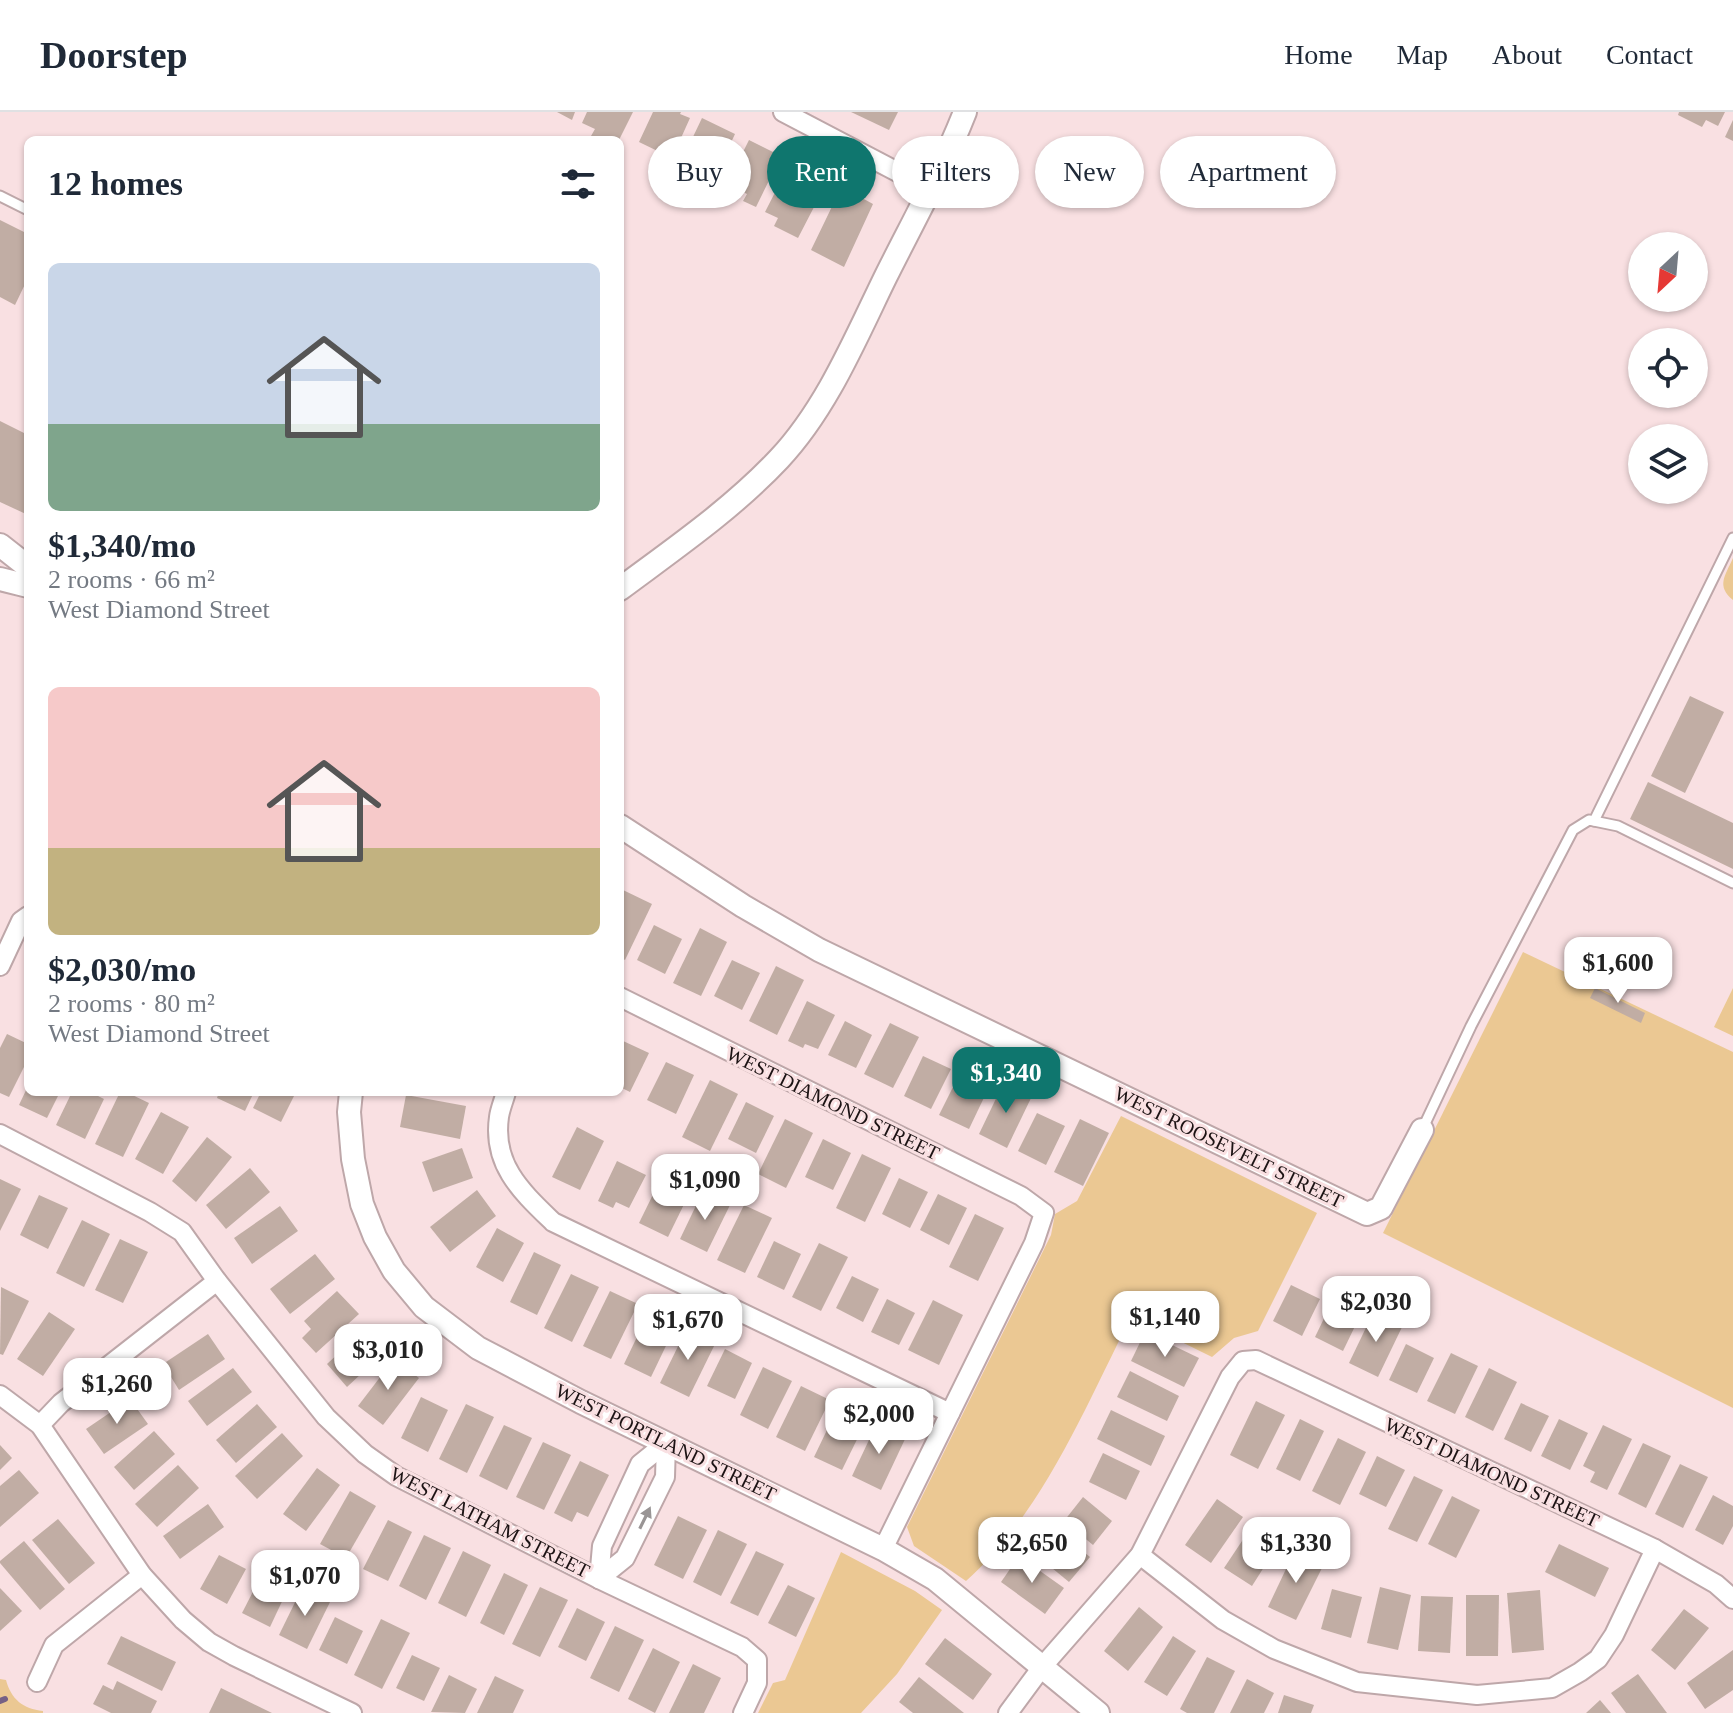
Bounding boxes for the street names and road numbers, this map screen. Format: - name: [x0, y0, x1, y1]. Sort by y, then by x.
- street label: WEST DIAMOND STREET: [723, 1042, 943, 1164]
- street label: WEST ROOSEVELT STREET: [1111, 1082, 1347, 1212]
- street label: WEST PORTLAND STREET: [552, 1379, 780, 1505]
- street label: WEST DIAMOND STREET: [1381, 1413, 1603, 1531]
- street label: WEST LATHAM STREET: [387, 1462, 593, 1582]

